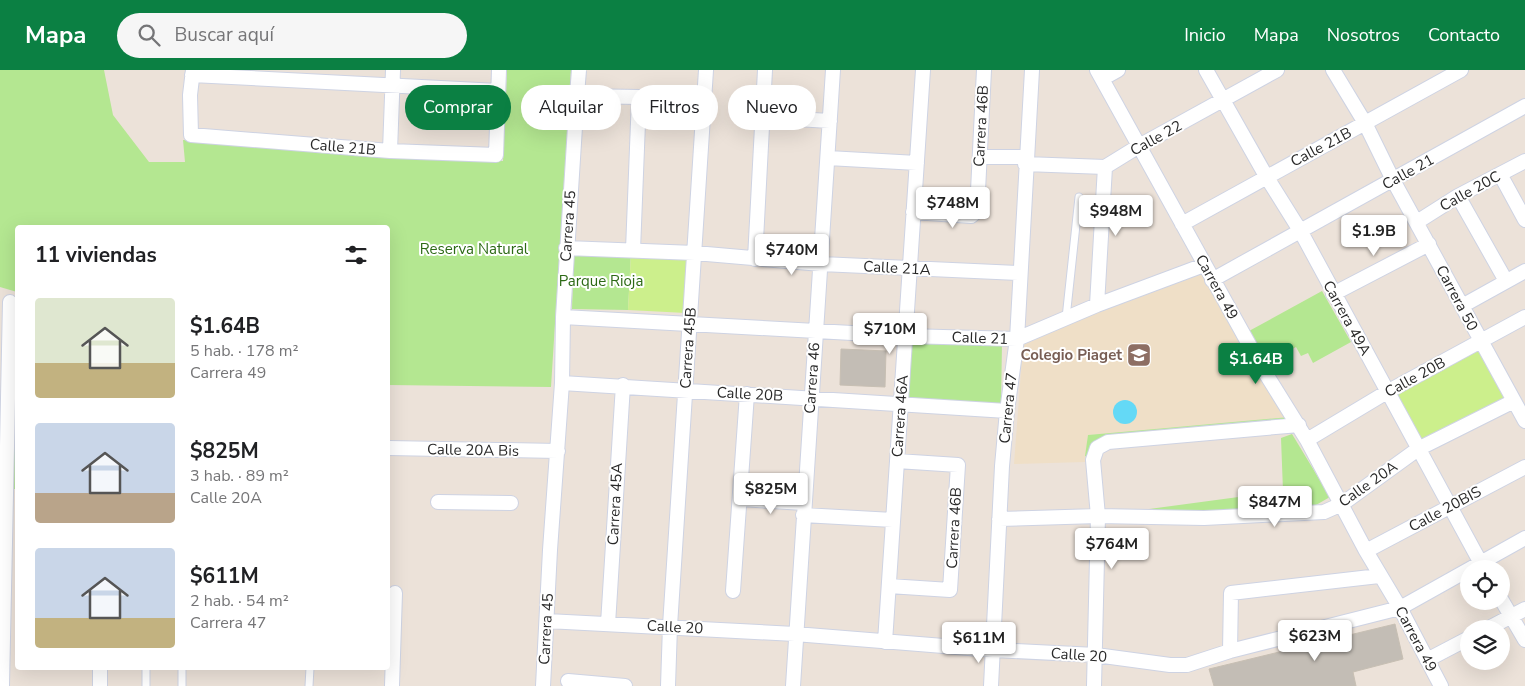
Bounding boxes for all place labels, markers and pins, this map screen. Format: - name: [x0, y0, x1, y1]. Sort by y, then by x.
- pin: $748M: [918, 186, 988, 229]
- pin: $948M: [1081, 194, 1151, 237]
- pin: $1.9B: [1339, 214, 1409, 257]
- pin: $740M: [757, 234, 827, 276]
- pin: $710M: [855, 312, 925, 355]
- school or university icon: Colegio Piaget: [1126, 342, 1152, 368]
- pin: $1.64B: [1215, 342, 1297, 385]
- place label: Colegio Piaget: [1021, 345, 1122, 365]
- pin: $825M: [736, 472, 806, 515]
- pin: $847M: [1240, 486, 1310, 528]
- pin: $764M: [1077, 528, 1147, 570]
- pin: $623M: [1280, 620, 1350, 662]
- pin: $611M: [944, 622, 1014, 664]

